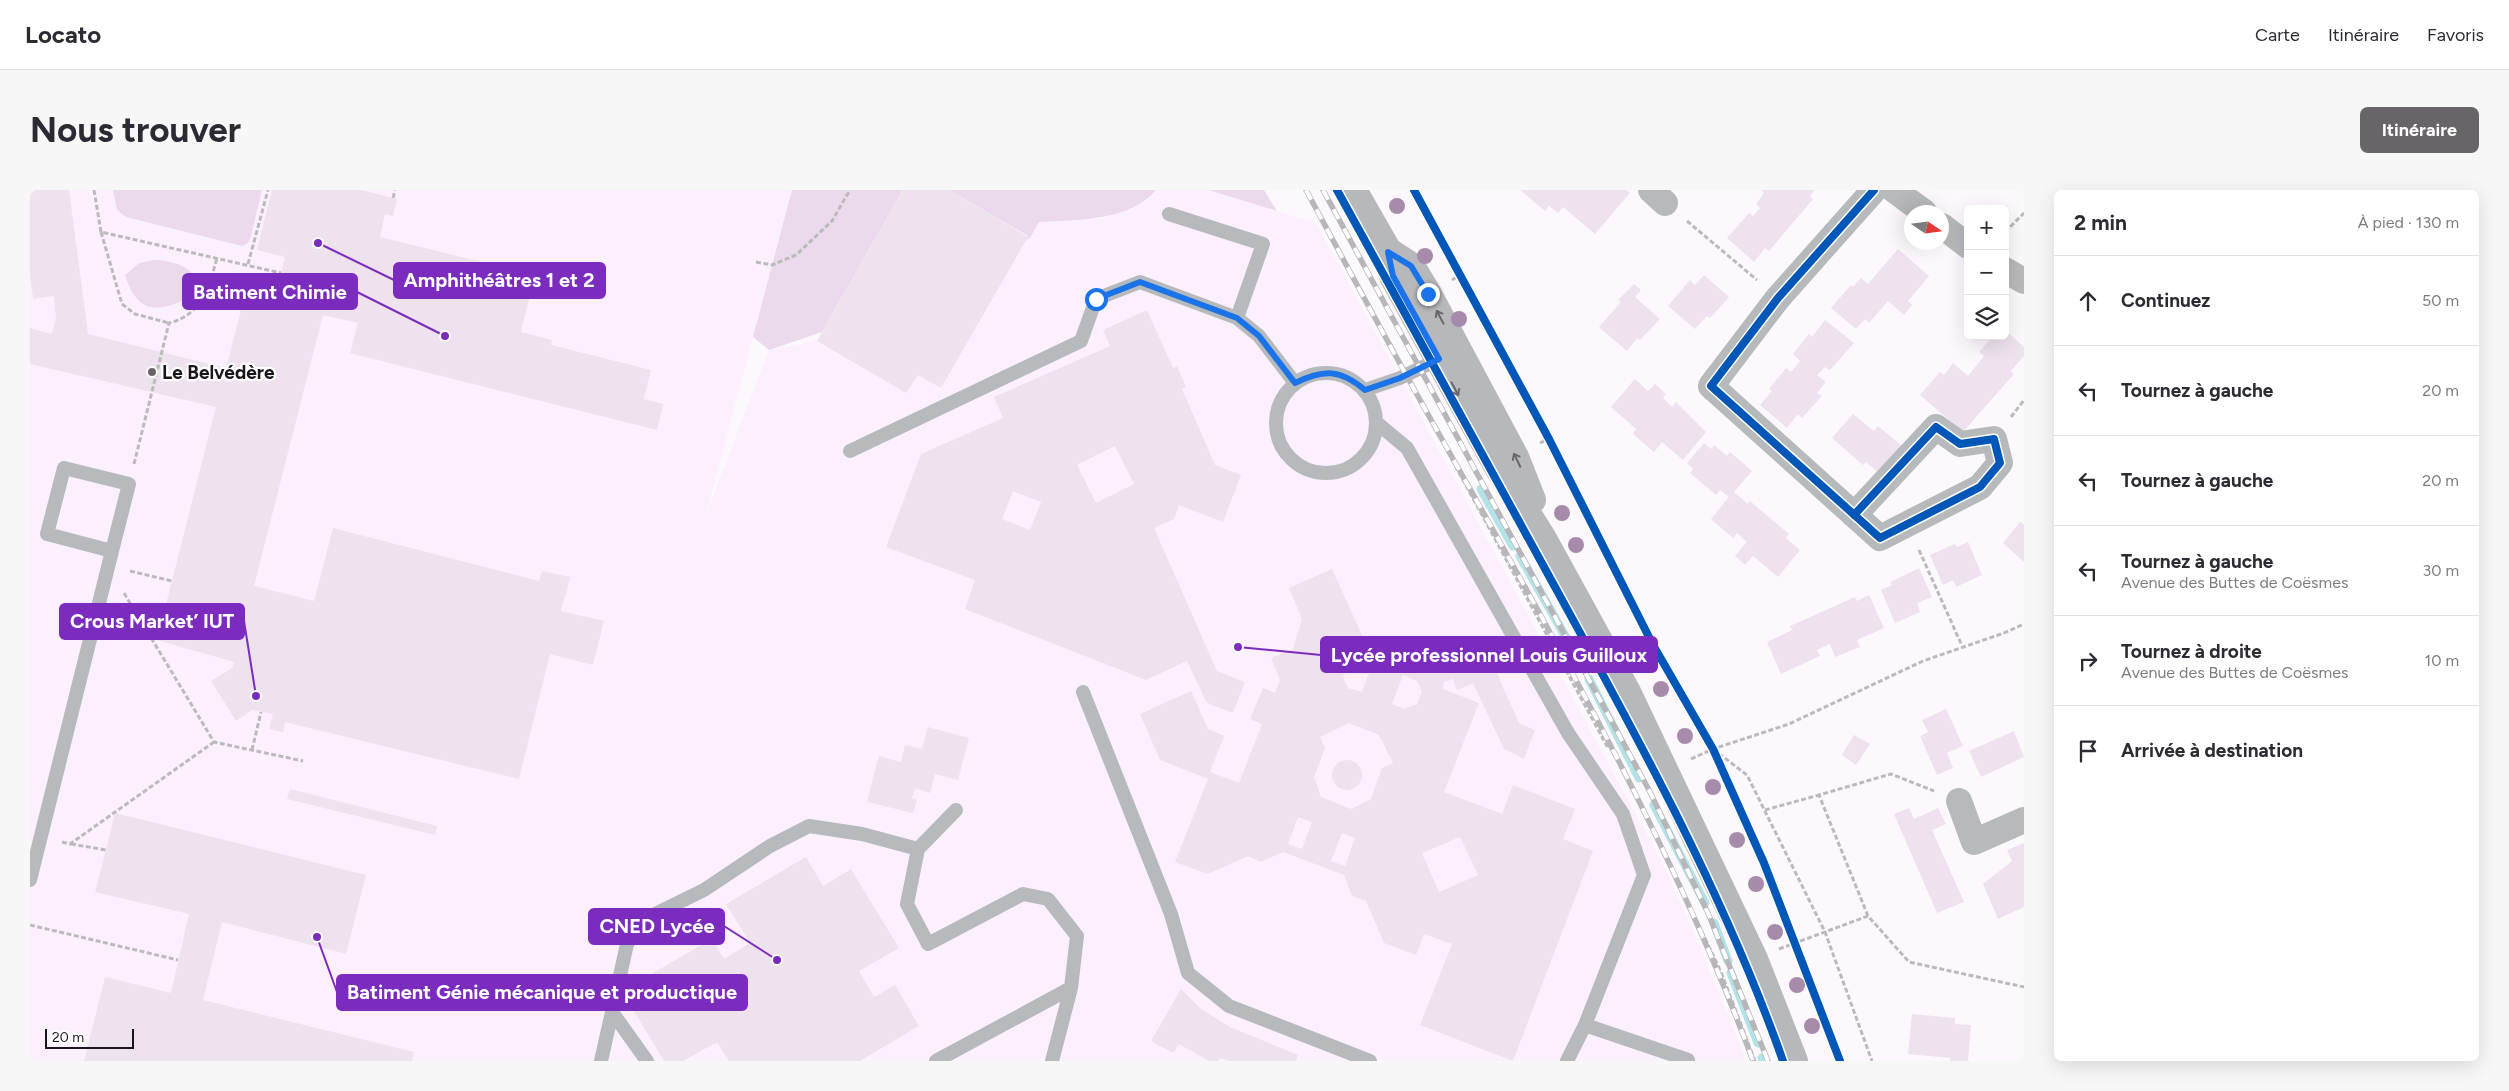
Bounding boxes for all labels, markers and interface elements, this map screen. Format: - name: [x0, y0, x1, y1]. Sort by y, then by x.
- text: Locato: [25, 20, 101, 49]
- text: Carte: [2255, 24, 2300, 46]
- text: Itinéraire: [2328, 24, 2399, 46]
- text: Favoris: [2427, 24, 2484, 46]
- button: Itinéraire: [2360, 107, 2479, 153]
- text: Nous trouver: [30, 109, 241, 151]
- north arrow: [1904, 205, 1949, 250]
- map controls: [1964, 205, 2009, 340]
- button: +: [1964, 205, 2009, 250]
- text: 2 min: [2074, 210, 2127, 235]
- text: À pied · 130 m: [2358, 213, 2459, 232]
- button: −: [1964, 250, 2009, 295]
- callout: Amphithéâtres 1 et 2: [394, 263, 605, 298]
- text: Amphithéâtres 1 et 2: [404, 268, 594, 292]
- callout: Batiment Chimie: [183, 274, 357, 309]
- text: Batiment Chimie: [193, 280, 347, 304]
- route end: [1417, 283, 1440, 306]
- icon: ahead: [2074, 287, 2102, 315]
- route start: [1085, 288, 1108, 311]
- text: Continuez: [2121, 289, 2210, 312]
- text: 50 m: [2422, 291, 2459, 310]
- button: layers: [1964, 295, 2009, 340]
- one-way arrow: [1435, 310, 1445, 324]
- place label: Le Belvédère: [162, 361, 275, 384]
- marker: Le Belvédère: [146, 366, 158, 378]
- icon: left: [2074, 377, 2102, 405]
- text: Tournez à gauche: [2121, 379, 2273, 402]
- one-way arrow: [1450, 381, 1460, 396]
- text: 20 m: [2422, 381, 2459, 400]
- one-way arrow: [1511, 453, 1521, 468]
- icon: left: [2074, 467, 2102, 495]
- text: Tournez à gauche: [2121, 469, 2273, 492]
- text: 20 m: [2422, 471, 2459, 490]
- text: Tournez à gauche: [2121, 550, 2273, 573]
- icon: left: [2074, 557, 2102, 585]
- text: 30 m: [2422, 561, 2459, 580]
- text: Avenue des Buttes de Coësmes: [2121, 573, 2348, 592]
- callout: Crous Market’ IUT: [60, 604, 244, 639]
- text: Crous Market’ IUT: [70, 609, 234, 633]
- callout: Lycée professionnel Louis Guilloux: [1321, 637, 1657, 672]
- text: Tournez à droite: [2121, 640, 2262, 663]
- text: Lycée professionnel Louis Guilloux: [1331, 643, 1647, 667]
- icon: right: [2074, 647, 2102, 675]
- text: 10 m: [2425, 651, 2459, 670]
- text: Avenue des Buttes de Coësmes: [2121, 663, 2348, 682]
- icon: arrive: [2074, 737, 2102, 765]
- text: Arrivée à destination: [2121, 739, 2303, 762]
- callout: CNED Lycée: [589, 909, 724, 944]
- text: CNED Lycée: [599, 914, 715, 938]
- callout: Batiment Génie mécanique et productique: [337, 975, 747, 1010]
- text: Batiment Génie mécanique et productique: [347, 980, 737, 1004]
- scale bar: [45, 1026, 134, 1049]
- text: 20 m: [52, 1029, 84, 1046]

